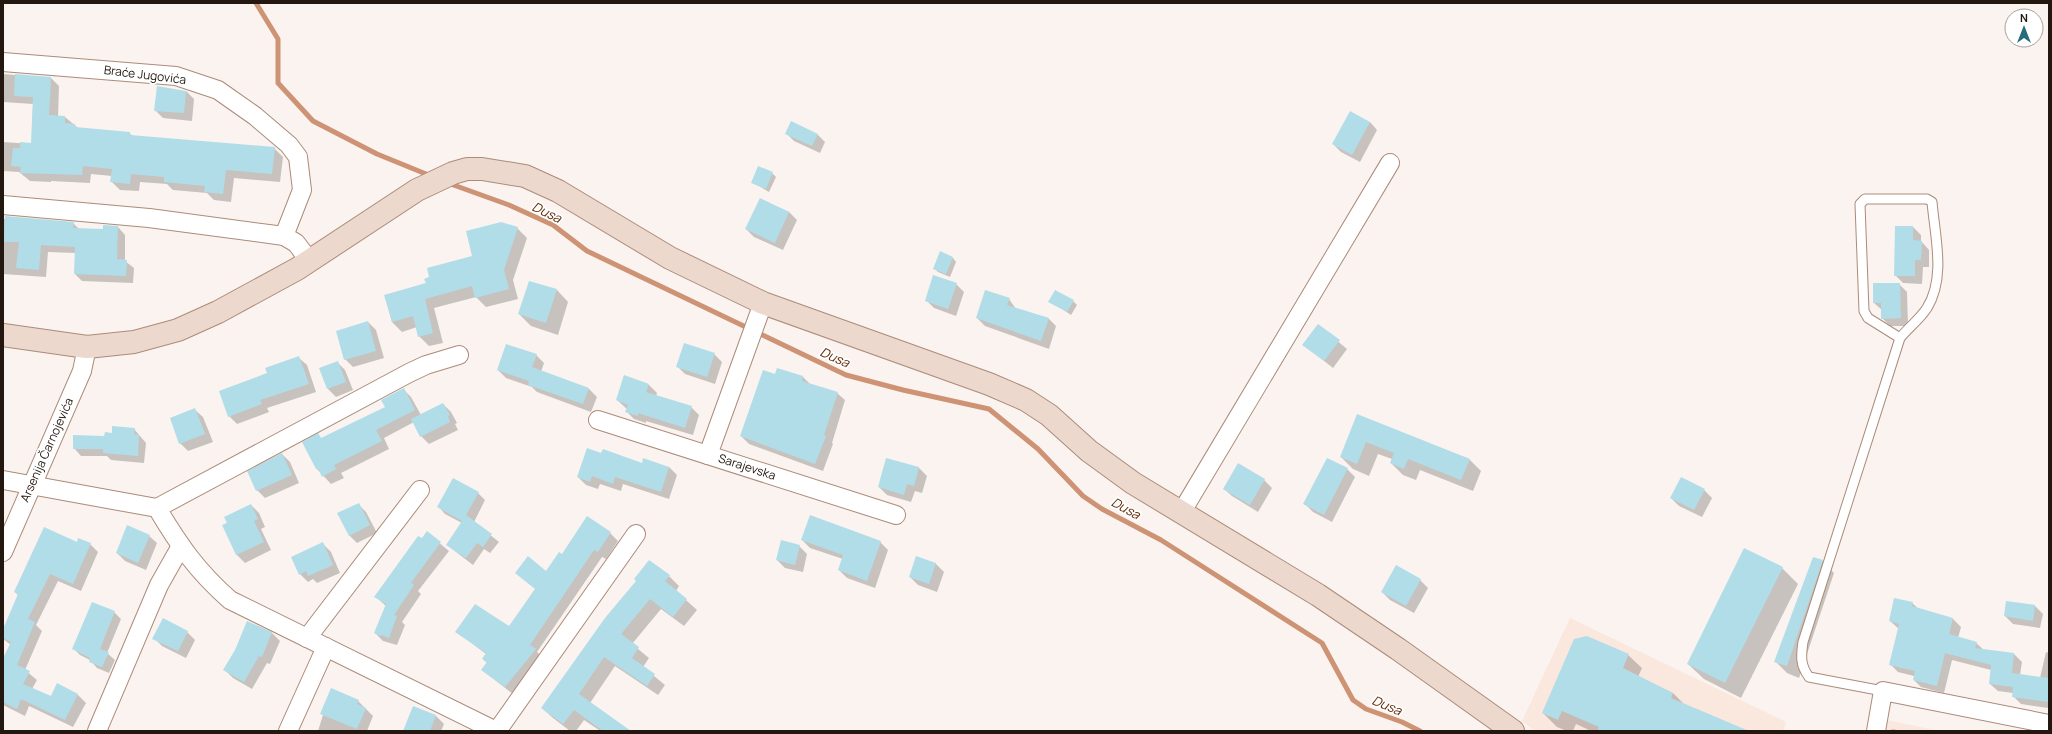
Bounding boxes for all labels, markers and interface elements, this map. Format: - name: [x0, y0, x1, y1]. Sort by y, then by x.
- north arrow: [2004, 8, 2044, 48]
- text: N: [2020, 10, 2028, 25]
- street label: Braće Jugovića: [103, 61, 187, 88]
- water label: Dusa: [529, 197, 565, 227]
- water label: Dusa: [817, 343, 853, 372]
- street label: Arsenija Čarnojevića: [16, 395, 77, 505]
- street label: Sarajevska: [716, 449, 778, 484]
- water label: Dusa: [1108, 493, 1144, 524]
- water label: Dusa: [1369, 691, 1405, 720]

